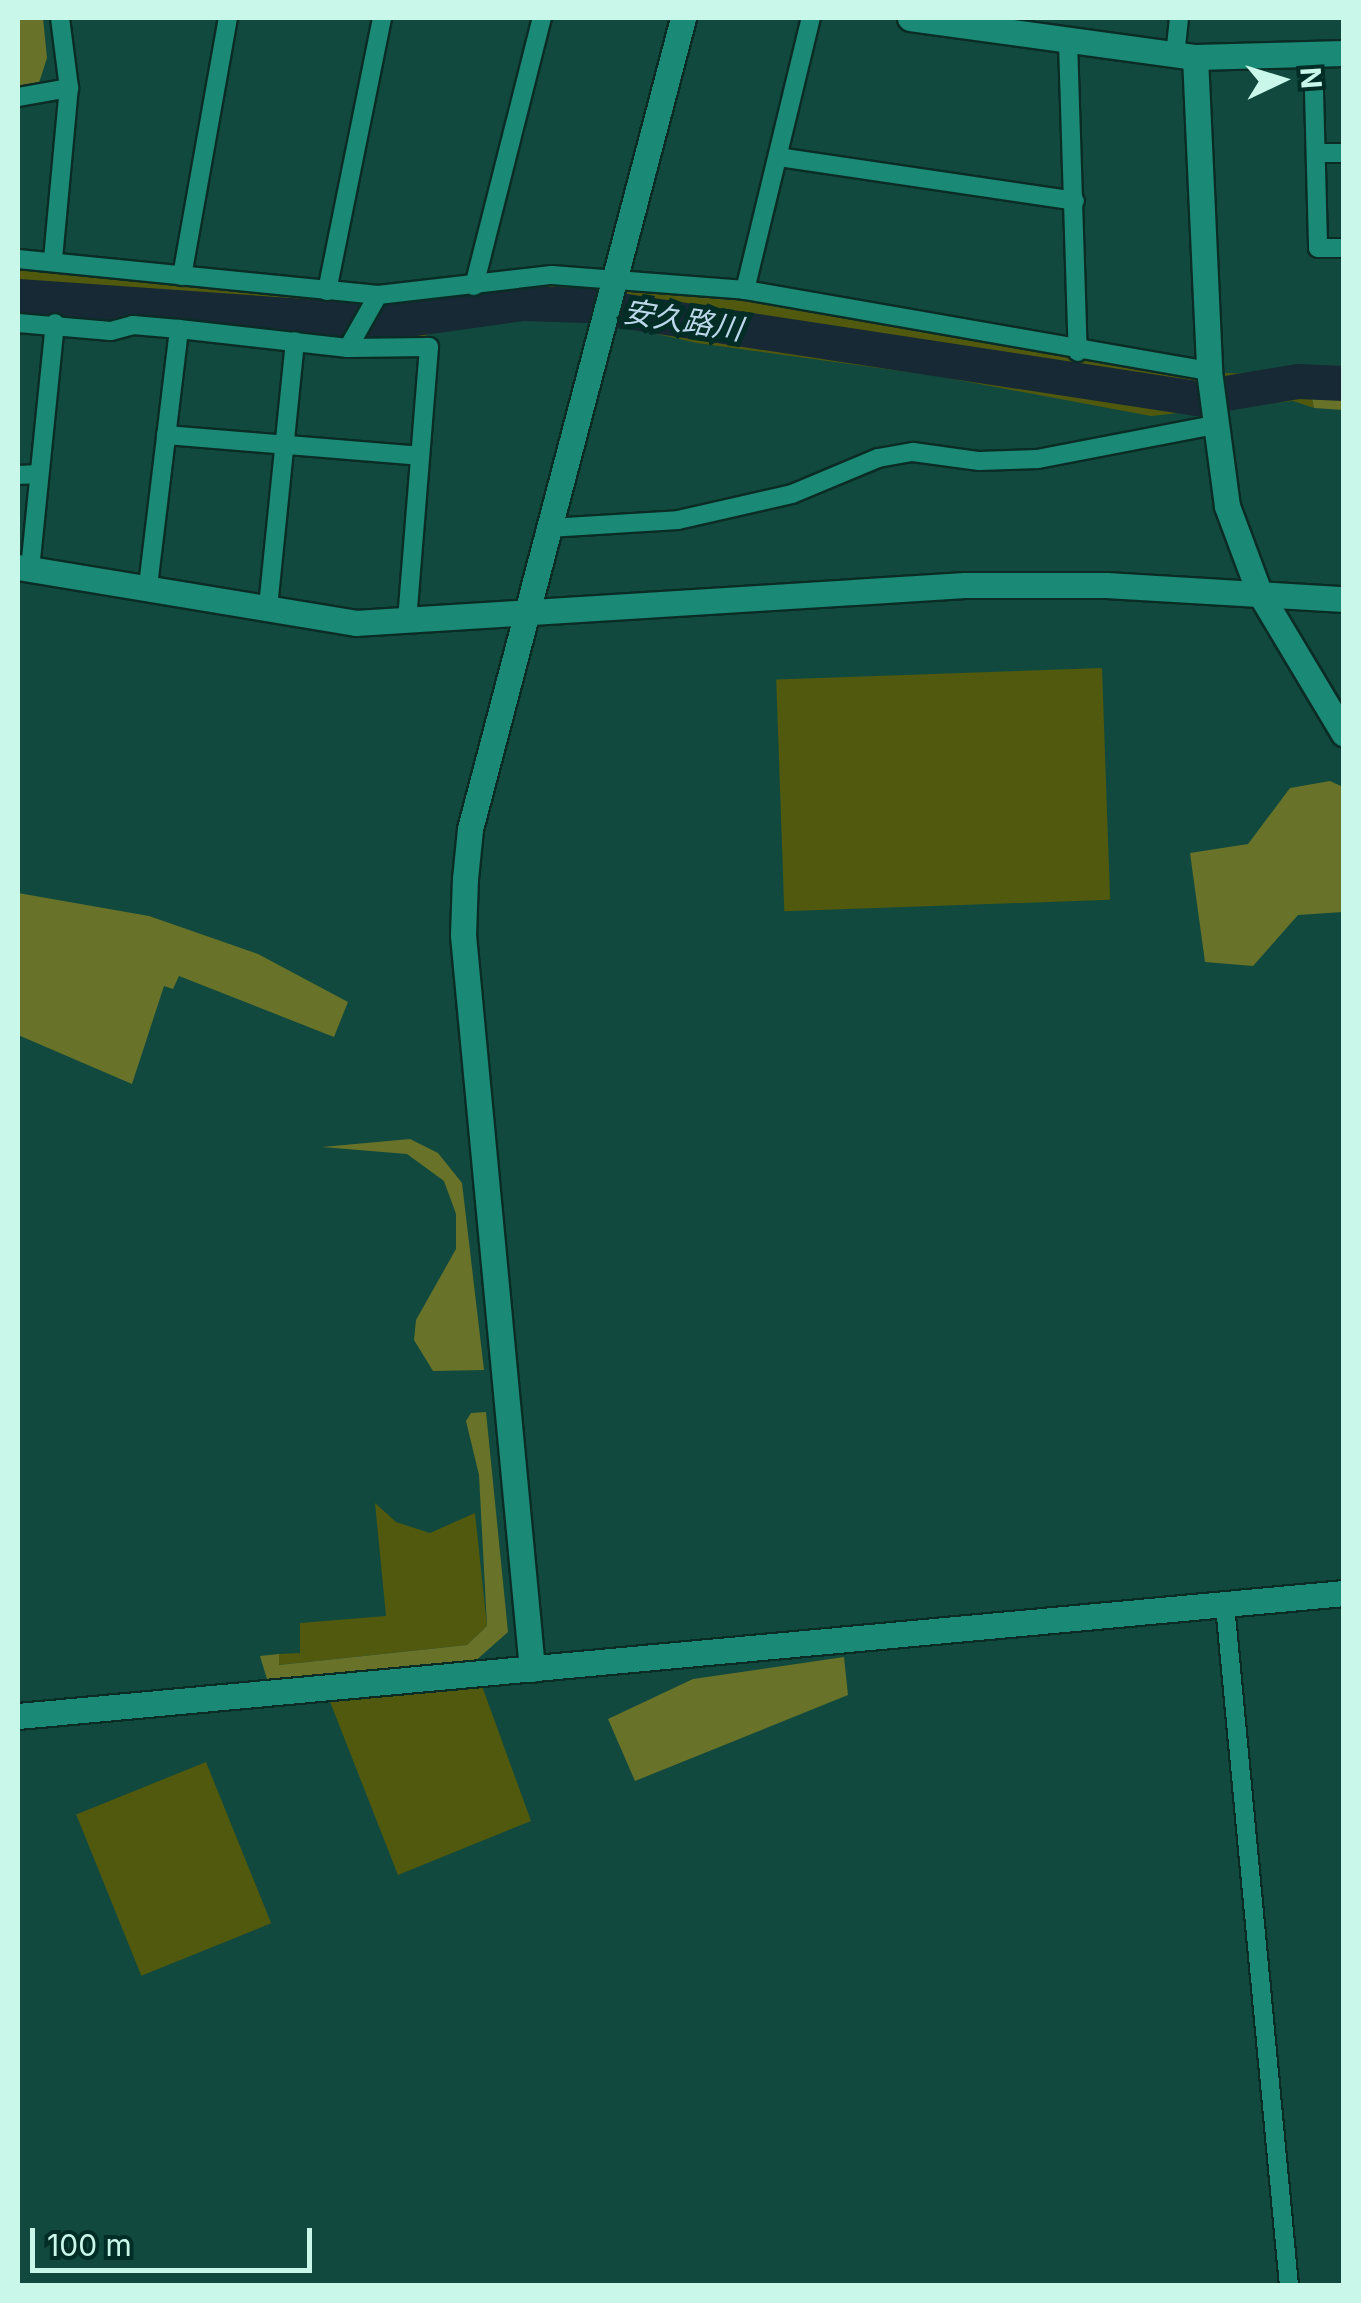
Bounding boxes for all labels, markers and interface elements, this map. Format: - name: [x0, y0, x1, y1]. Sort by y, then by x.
- north arrow: [1231, 30, 1331, 130]
- text: N: [1293, 66, 1329, 90]
- water label: 安久路川: [621, 293, 745, 347]
- scale bar: [35, 2208, 318, 2270]
- text: 100 m: [47, 2227, 132, 2263]

